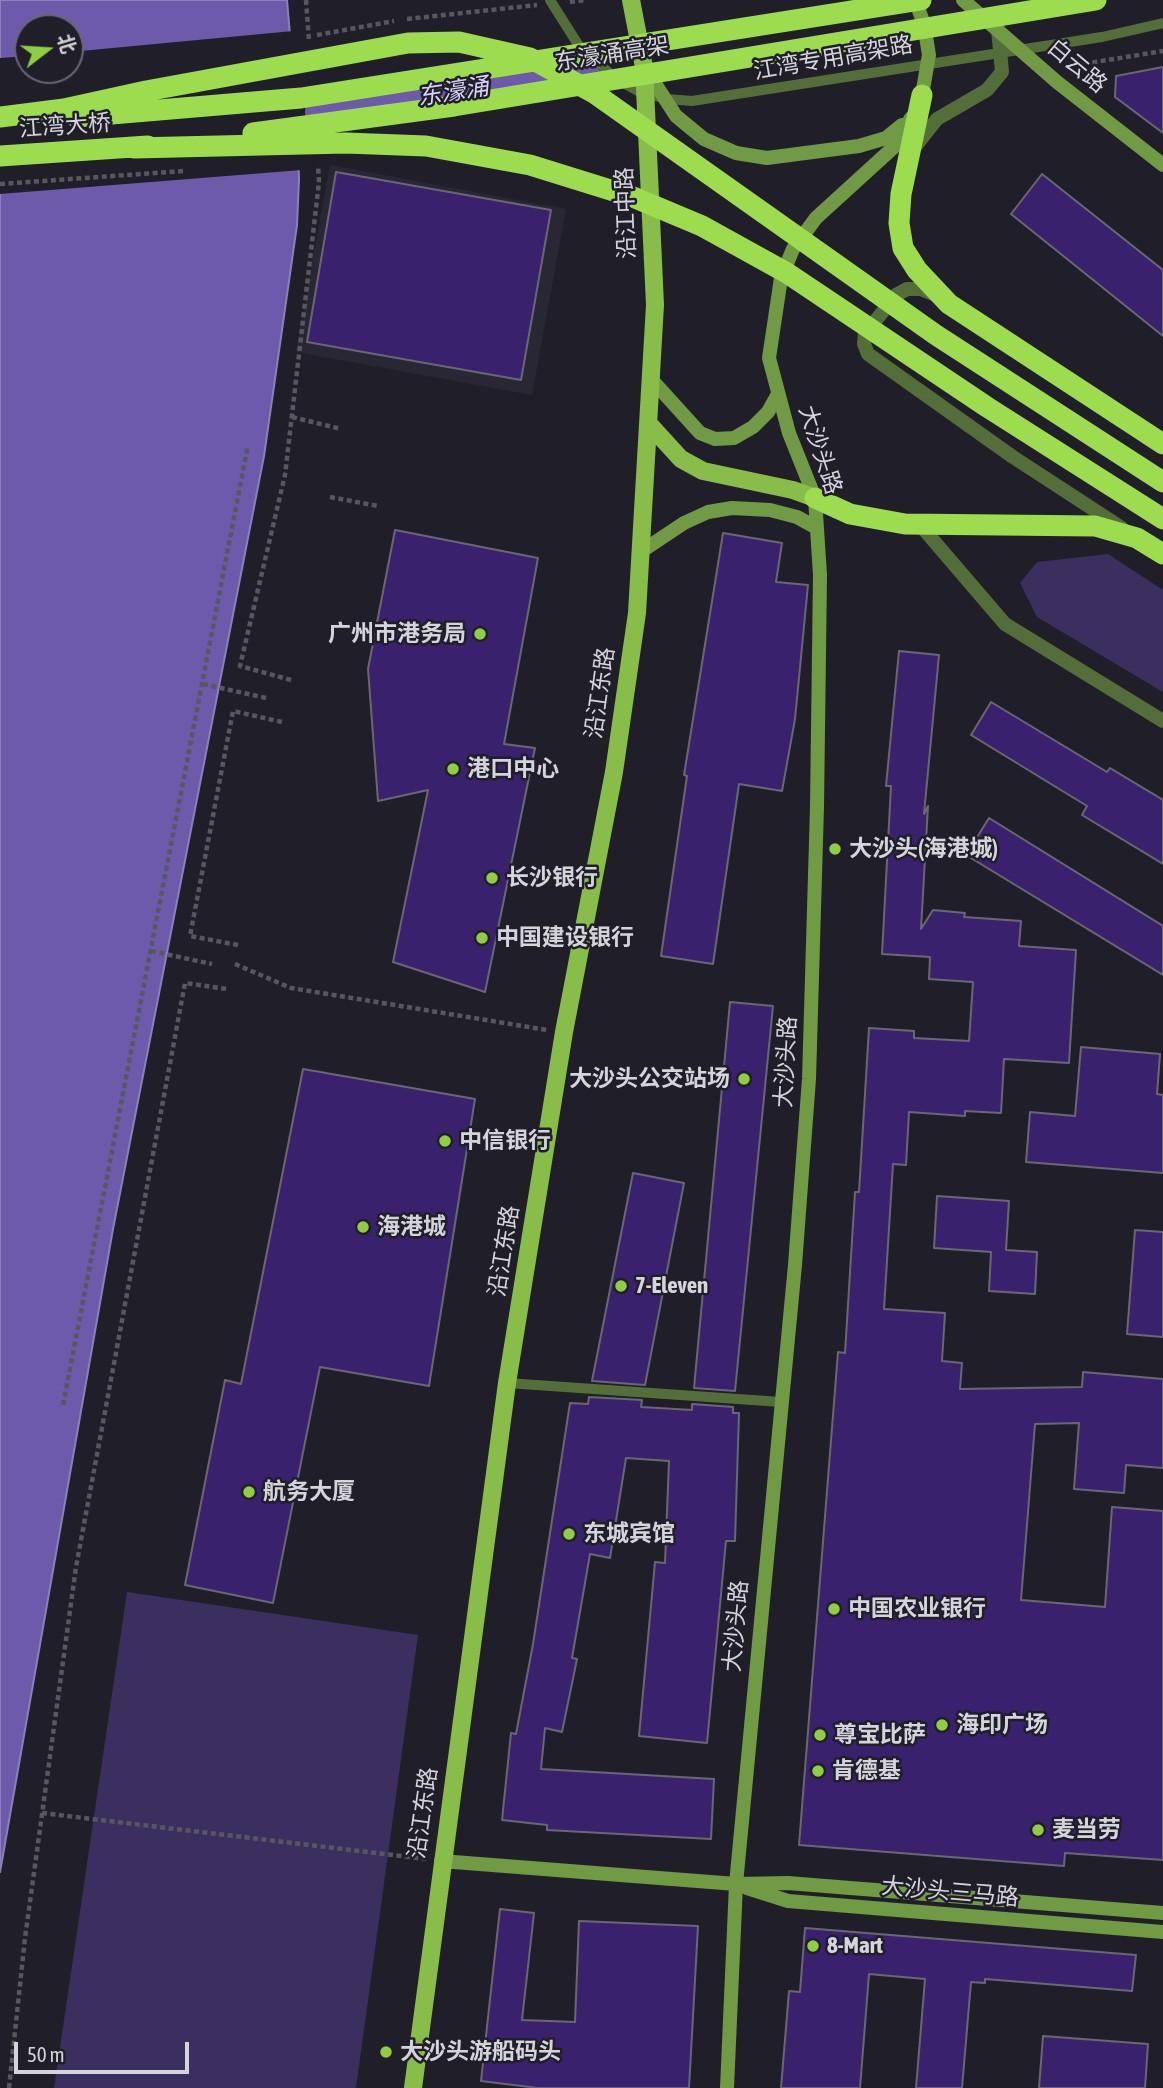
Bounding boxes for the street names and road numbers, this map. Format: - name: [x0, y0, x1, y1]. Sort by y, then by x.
- street label: 江湾专用高架路: [751, 30, 915, 86]
- street label: 东濠涌高架: [553, 31, 671, 77]
- street label: 白云路: [1042, 33, 1112, 99]
- street label: 江湾大桥: [18, 109, 112, 143]
- street label: 沿江中路: [611, 167, 641, 259]
- street label: 大沙头路: [793, 402, 847, 498]
- street label: 沿江东路: [580, 646, 620, 740]
- street label: 大沙头路: [770, 1015, 802, 1109]
- street label: 沿江东路: [483, 1203, 525, 1299]
- street label: 大沙头路: [718, 1579, 754, 1673]
- street label: 沿江东路: [403, 1766, 443, 1860]
- street label: 大沙头三马路: [880, 1872, 1020, 1912]

